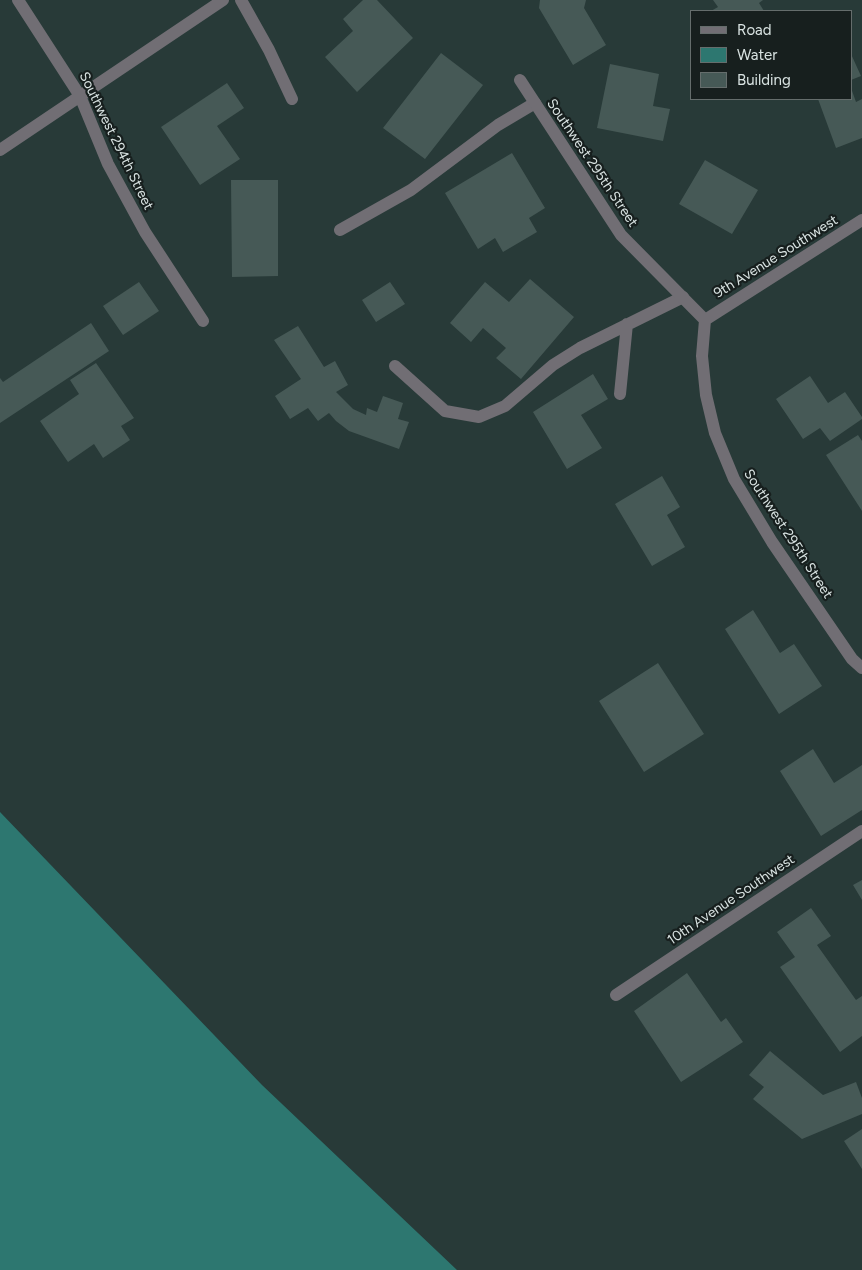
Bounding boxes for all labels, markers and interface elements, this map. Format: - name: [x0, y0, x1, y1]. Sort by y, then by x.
- legend: [690, 10, 852, 100]
- text: Road: [737, 21, 772, 39]
- text: Water: [737, 46, 777, 64]
- street label: Southwest 294th Street: [75, 69, 157, 213]
- text: Building: [737, 71, 791, 89]
- street label: Southwest 295th Street: [543, 96, 641, 230]
- street label: 9th Avenue Southwest: [711, 212, 841, 302]
- street label: Southwest 295th Street: [740, 466, 836, 602]
- street label: 10th Avenue Southwest: [664, 851, 798, 949]

